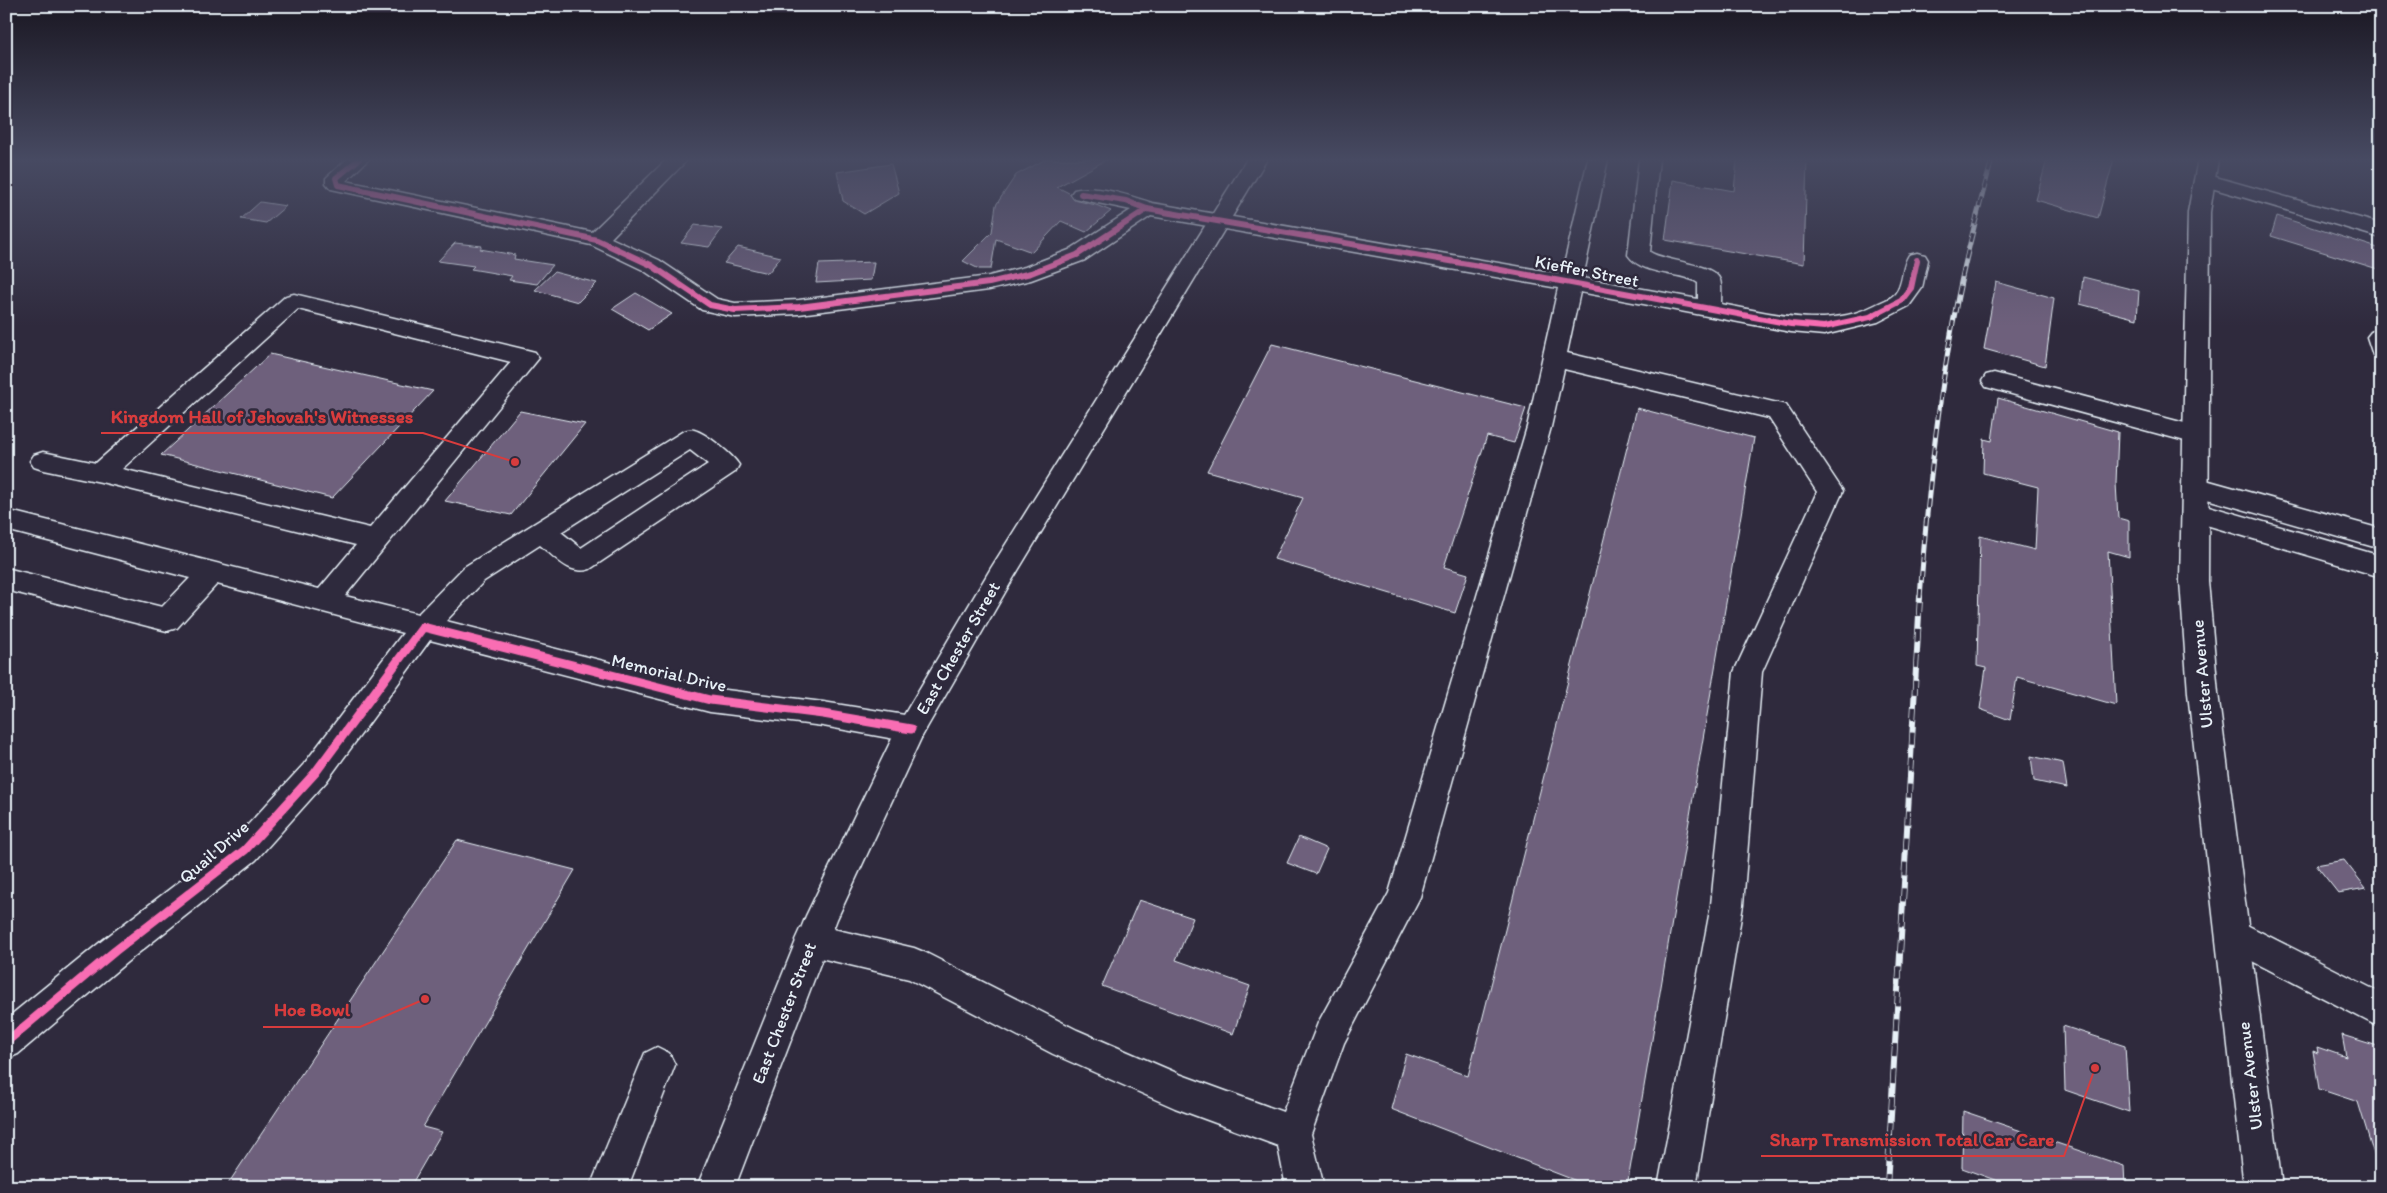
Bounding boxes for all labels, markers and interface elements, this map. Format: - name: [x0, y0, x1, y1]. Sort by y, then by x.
- street label: Kieffer Street: [1533, 250, 1641, 292]
- callout: Kingdom Hall of Jehovah's Witnesses: [101, 399, 423, 433]
- text: Kingdom Hall of Jehovah's Witnesses: [111, 405, 414, 428]
- street label: East Chester Street: [911, 577, 1005, 718]
- street label: Ulster Avenue: [2186, 619, 2218, 729]
- street label: Memorial Drive: [609, 649, 729, 697]
- street label: Quail Drive: [175, 816, 253, 888]
- street label: East Chester Street: [747, 939, 821, 1087]
- callout: Hoe Bowl: [263, 993, 360, 1027]
- text: Hoe Bowl: [274, 998, 351, 1021]
- street label: Ulster Avenue: [2232, 1021, 2268, 1131]
- callout: Sharp Transmission Total Car Care: [1761, 1122, 2064, 1156]
- text: Sharp Transmission Total Car Care: [1770, 1128, 2054, 1151]

